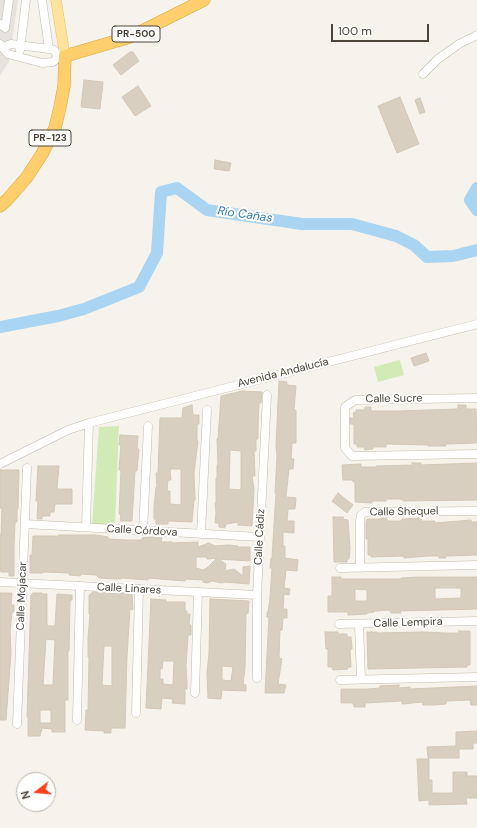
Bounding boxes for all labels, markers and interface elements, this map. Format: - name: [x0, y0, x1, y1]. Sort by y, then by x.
- scale bar: [333, 16, 431, 42]
- text: 100 m: [338, 23, 372, 39]
- road number: PR-500: [112, 26, 160, 42]
- road number: PR-123: [29, 130, 71, 146]
- water label: Río Cañas: [217, 204, 273, 226]
- street label: Avenida Andalucía: [236, 355, 330, 391]
- street label: Calle Sucre: [365, 392, 423, 406]
- street label: Calle Shequel: [369, 505, 439, 519]
- street label: Calle Cádiz: [252, 508, 268, 566]
- street label: Calle Córdova: [106, 523, 178, 539]
- street label: Calle Mojacar: [14, 561, 30, 631]
- street label: Calle Linares: [97, 581, 161, 597]
- street label: Calle Lempira: [373, 615, 443, 631]
- north arrow: [16, 772, 56, 812]
- text: N: [18, 789, 33, 801]

